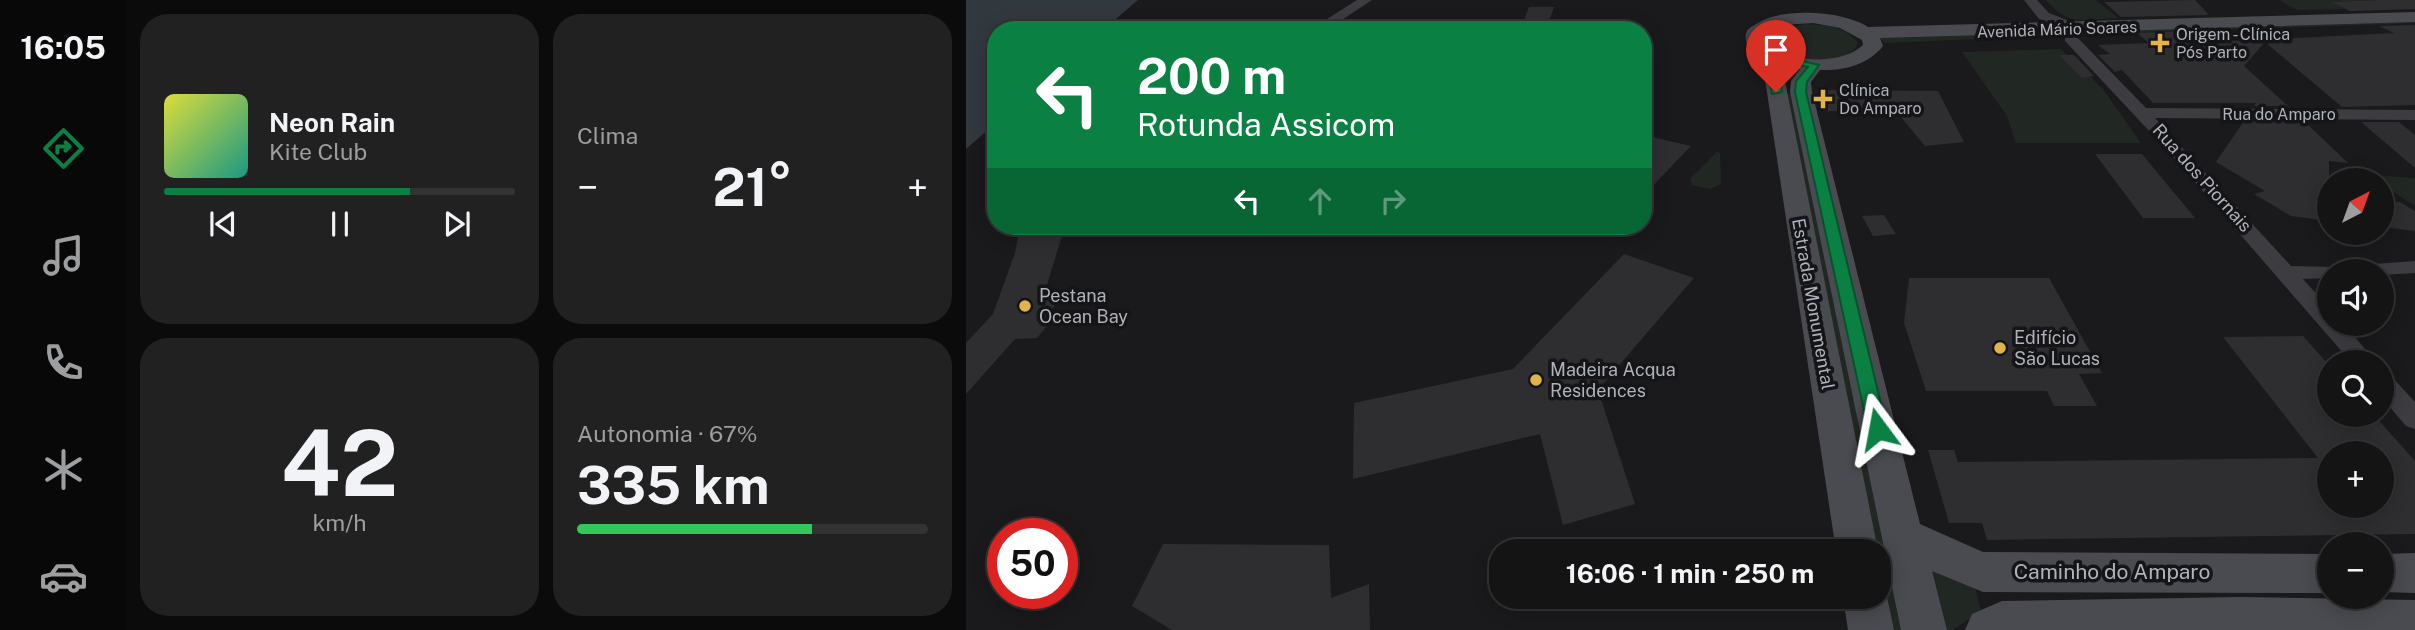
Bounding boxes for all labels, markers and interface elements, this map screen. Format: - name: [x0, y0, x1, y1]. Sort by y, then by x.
- street label: Avenida Mário Soares: [1976, 17, 2138, 42]
- pin: [1746, 20, 1806, 92]
- place label: Origem - Clínica Pós Parto: [2176, 25, 2290, 62]
- text: 16:05: [20, 29, 106, 66]
- icon: arrive: [1757, 31, 1795, 69]
- marker: Origem - Clínica Pós Parto: [2150, 33, 2170, 53]
- text: 200 m: [1137, 47, 1286, 105]
- icon: left: [1022, 49, 1113, 140]
- place label: Clínica Do Amparo: [1839, 81, 1922, 118]
- marker: Clínica Do Amparo: [1813, 89, 1833, 109]
- street label: Rua do Amparo: [2222, 105, 2336, 124]
- text: Rotunda Assicom: [1137, 106, 1395, 143]
- text: Neon Rain: [269, 107, 395, 138]
- street label: Rua dos Piornais: [2148, 119, 2256, 236]
- text: Clima: [577, 122, 638, 149]
- icon: directions: [39, 124, 88, 173]
- text: Kite Club: [269, 138, 367, 165]
- text: 21°: [713, 157, 792, 218]
- text: −: [577, 165, 598, 210]
- text: +: [907, 165, 928, 210]
- north arrow: [2317, 168, 2394, 245]
- map controls: [2317, 168, 2394, 609]
- icon: left: [1228, 182, 1266, 220]
- icon: ahead: [1301, 182, 1339, 220]
- icon: right: [1374, 182, 1412, 220]
- icon: previous: [204, 205, 242, 243]
- icon: pause: [321, 205, 359, 243]
- icon: next: [438, 205, 476, 243]
- street label: Estrada Monumental: [1788, 217, 1839, 391]
- icon: music: [39, 231, 88, 280]
- button: sound: [2317, 259, 2394, 336]
- place label: Pestana Ocean Bay: [1039, 285, 1128, 327]
- marker: Pestana Ocean Bay: [1017, 298, 1033, 314]
- place label: Edifício São Lucas: [2014, 327, 2100, 369]
- icon: phone: [39, 338, 88, 387]
- marker: Edifício São Lucas: [1992, 340, 2008, 356]
- button: search: [2317, 350, 2394, 427]
- place label: Madeira Acqua Residences: [1550, 359, 1676, 401]
- marker: Madeira Acqua Residences: [1528, 372, 1544, 388]
- position arrow: [1841, 392, 1915, 466]
- text: 42: [281, 410, 398, 516]
- text: Autonomia · 67%: [577, 420, 758, 447]
- button: +: [2317, 441, 2394, 518]
- icon: climate: [39, 445, 88, 494]
- text: 335 km: [577, 455, 770, 516]
- text: km/h: [312, 509, 367, 536]
- speed limit sign: 50: [987, 518, 1078, 609]
- button: −: [2317, 532, 2394, 609]
- icon: car: [39, 552, 88, 601]
- text: 16:06 · 1 min · 250 m: [1566, 558, 1814, 589]
- street label: Caminho do Amparo: [2014, 559, 2210, 584]

